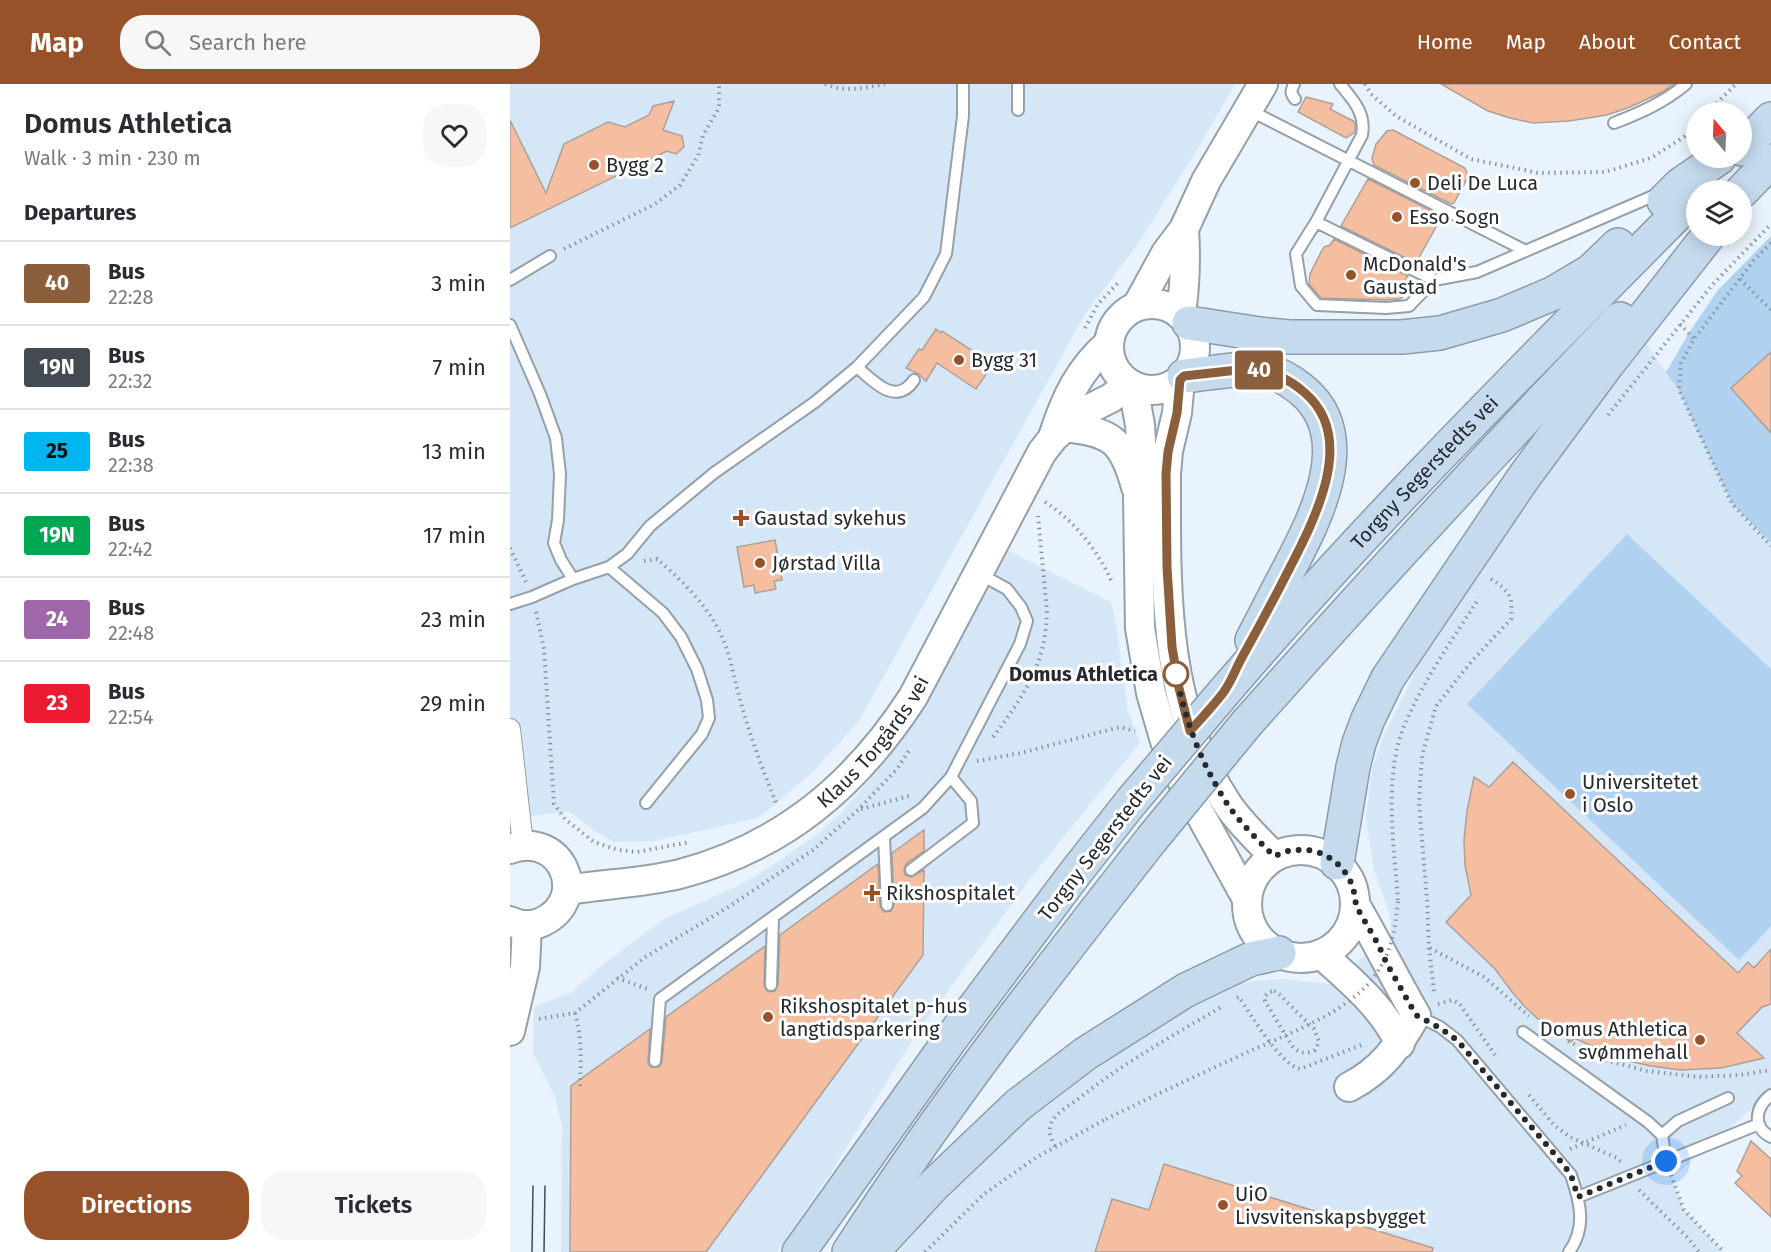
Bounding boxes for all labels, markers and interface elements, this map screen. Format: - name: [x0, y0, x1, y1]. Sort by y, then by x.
- search box: [120, 15, 540, 69]
- text: Map: [30, 26, 84, 59]
- icon: search: [141, 26, 174, 59]
- text: Search here: [189, 29, 307, 56]
- text: Home: [1417, 29, 1473, 55]
- text: Map: [1506, 29, 1546, 55]
- text: About: [1579, 29, 1636, 55]
- text: Contact: [1669, 29, 1741, 55]
- north arrow: [1686, 102, 1752, 168]
- map controls: [1686, 102, 1752, 246]
- button: heart: [423, 104, 486, 167]
- text: Domus Athletica: [24, 107, 232, 140]
- text: Walk · 3 min · 230 m: [24, 146, 201, 170]
- place label: Bygg 2: [606, 153, 664, 177]
- marker: Bygg 2: [587, 158, 601, 172]
- place label: Deli De Luca: [1427, 171, 1538, 195]
- marker: Deli De Luca: [1408, 176, 1422, 190]
- button: layers: [1686, 180, 1752, 246]
- text: Departures: [24, 199, 136, 226]
- place label: Esso Sogn: [1409, 205, 1500, 229]
- marker: Esso Sogn: [1390, 210, 1404, 224]
- place label: McDonald's Gaustad: [1363, 252, 1466, 299]
- text: Bus: [108, 258, 145, 285]
- marker: McDonald's Gaustad: [1344, 268, 1358, 282]
- text: 40: [45, 270, 69, 296]
- text: 3 min: [431, 270, 486, 297]
- text: 22:28: [108, 285, 154, 309]
- text: Bus: [108, 342, 145, 369]
- place label: Bygg 31: [971, 348, 1037, 372]
- line badge: 40: [1232, 350, 1286, 390]
- marker: Bygg 31: [952, 353, 966, 367]
- text: 19N: [39, 354, 75, 380]
- text: 7 min: [432, 354, 486, 381]
- text: 40: [1247, 357, 1271, 383]
- text: 22:32: [108, 369, 152, 393]
- street label: Torgny Segerstedts vei: [1346, 391, 1503, 554]
- text: Bus: [108, 426, 145, 453]
- text: 25: [46, 438, 68, 464]
- text: 13 min: [422, 438, 486, 465]
- text: 22:38: [108, 453, 154, 477]
- place label: Gaustad sykehus: [754, 506, 906, 530]
- marker: Gaustad sykehus: [732, 509, 750, 527]
- text: Bus: [108, 510, 145, 537]
- text: 19N: [39, 522, 75, 548]
- text: 17 min: [423, 522, 486, 549]
- text: 22:42: [108, 537, 153, 561]
- place label: Jørstad Villa: [772, 551, 881, 575]
- marker: Jørstad Villa: [753, 556, 767, 570]
- text: Bus: [108, 594, 145, 621]
- text: 24: [46, 606, 68, 632]
- text: 23 min: [420, 606, 486, 633]
- text: 22:48: [108, 621, 154, 645]
- marker: Domus Athletica: [1163, 661, 1189, 687]
- place label: Domus Athletica: [1009, 662, 1158, 686]
- street label: Klaus Torgårds vei: [812, 672, 934, 813]
- text: Bus: [108, 678, 145, 705]
- text: 23: [46, 690, 68, 716]
- text: 29 min: [420, 690, 486, 717]
- text: 22:54: [108, 705, 153, 729]
- street label: Torgny Segerstedts vei: [1033, 751, 1177, 925]
- place label: Universitetet i Oslo: [1582, 770, 1699, 817]
- marker: Universitetet i Oslo: [1563, 787, 1577, 801]
- place label: Rikshospitalet: [886, 881, 1016, 905]
- marker: Rikshospitalet: [863, 884, 881, 902]
- place label: Rikshospitalet p-hus langtidsparkering: [780, 994, 967, 1041]
- marker: Rikshospitalet p-hus langtidsparkering: [761, 1010, 775, 1024]
- place label: Domus Athletica svømmehall: [1540, 1017, 1688, 1064]
- marker: Domus Athletica svømmehall: [1693, 1033, 1707, 1047]
- your location: [1651, 1146, 1681, 1176]
- button: Directions: [24, 1171, 249, 1240]
- button: Tickets: [261, 1171, 486, 1240]
- place label: UiO Livsvitenskapsbygget: [1235, 1182, 1427, 1229]
- marker: UiO Livsvitenskapsbygget: [1216, 1198, 1230, 1212]

